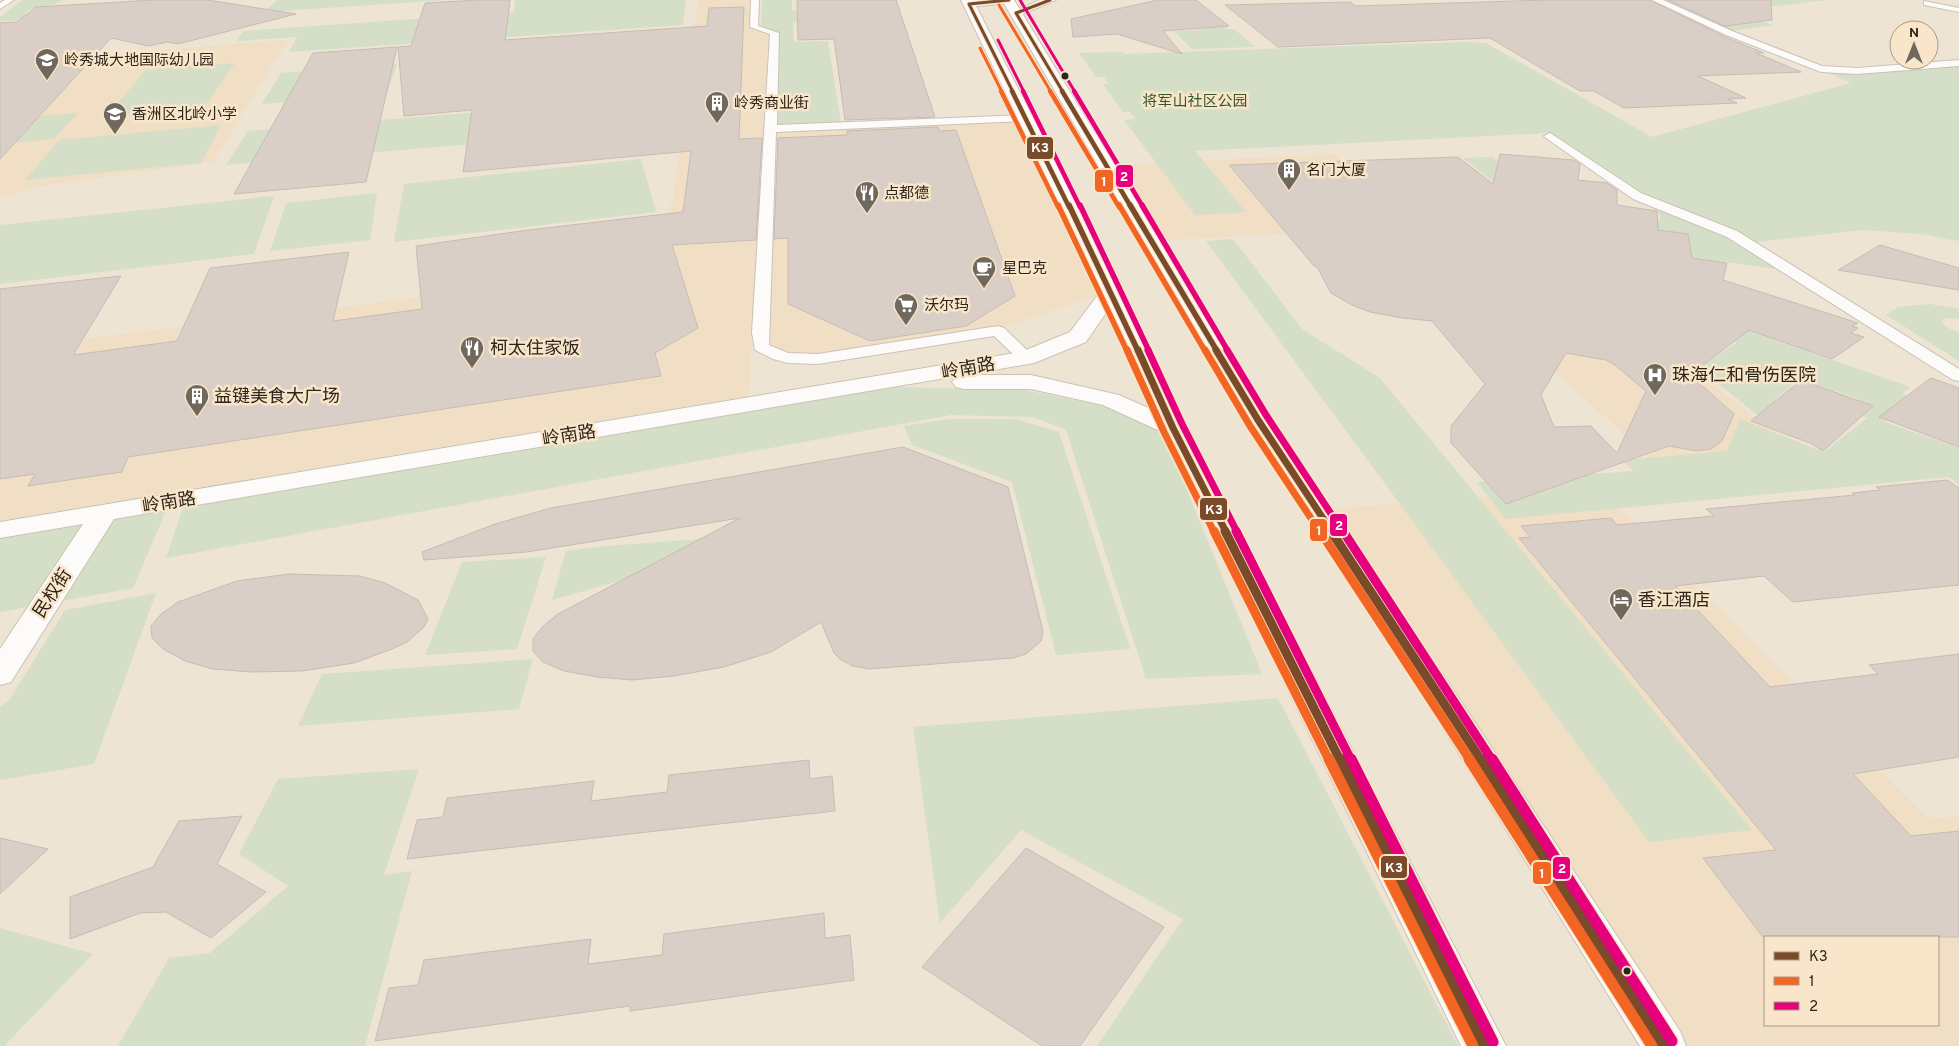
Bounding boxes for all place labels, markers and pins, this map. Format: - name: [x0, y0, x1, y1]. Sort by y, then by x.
- school or university icon: 岭秀城大地国际幼儿园: [34, 47, 60, 81]
- place label: 岭秀城大地国际幼儿园: [64, 51, 214, 71]
- unlabelled marker: [1060, 71, 1070, 81]
- building icon: 岭秀商业街: [704, 90, 730, 124]
- place label: 岭秀商业街: [734, 94, 809, 114]
- school or university icon: 香洲区北岭小学: [102, 101, 128, 135]
- place label: 香洲区北岭小学: [132, 105, 237, 125]
- building icon: 名门大厦: [1276, 157, 1302, 191]
- place label: 名门大厦: [1306, 162, 1366, 181]
- restaurant icon: 点都德: [854, 180, 880, 214]
- place label: 点都德: [884, 184, 929, 204]
- cafe icon: 星巴克: [971, 255, 997, 289]
- place label: 星巴克: [1002, 260, 1047, 279]
- supermarket icon: 沃尔玛: [893, 292, 919, 326]
- place label: 沃尔玛: [924, 297, 969, 316]
- restaurant icon: 柯太住家饭: [459, 335, 485, 369]
- place label: 柯太住家饭: [490, 338, 580, 361]
- hospital icon: 珠海仁和骨伤医院: [1642, 362, 1668, 396]
- place label: 珠海仁和骨伤医院: [1672, 365, 1816, 388]
- building icon: 益键美食大广场: [184, 383, 210, 417]
- place label: 益键美食大广场: [214, 386, 340, 409]
- hotel icon: 香江酒店: [1608, 587, 1634, 621]
- place label: 香江酒店: [1638, 590, 1710, 613]
- unlabelled marker: [1622, 966, 1632, 976]

